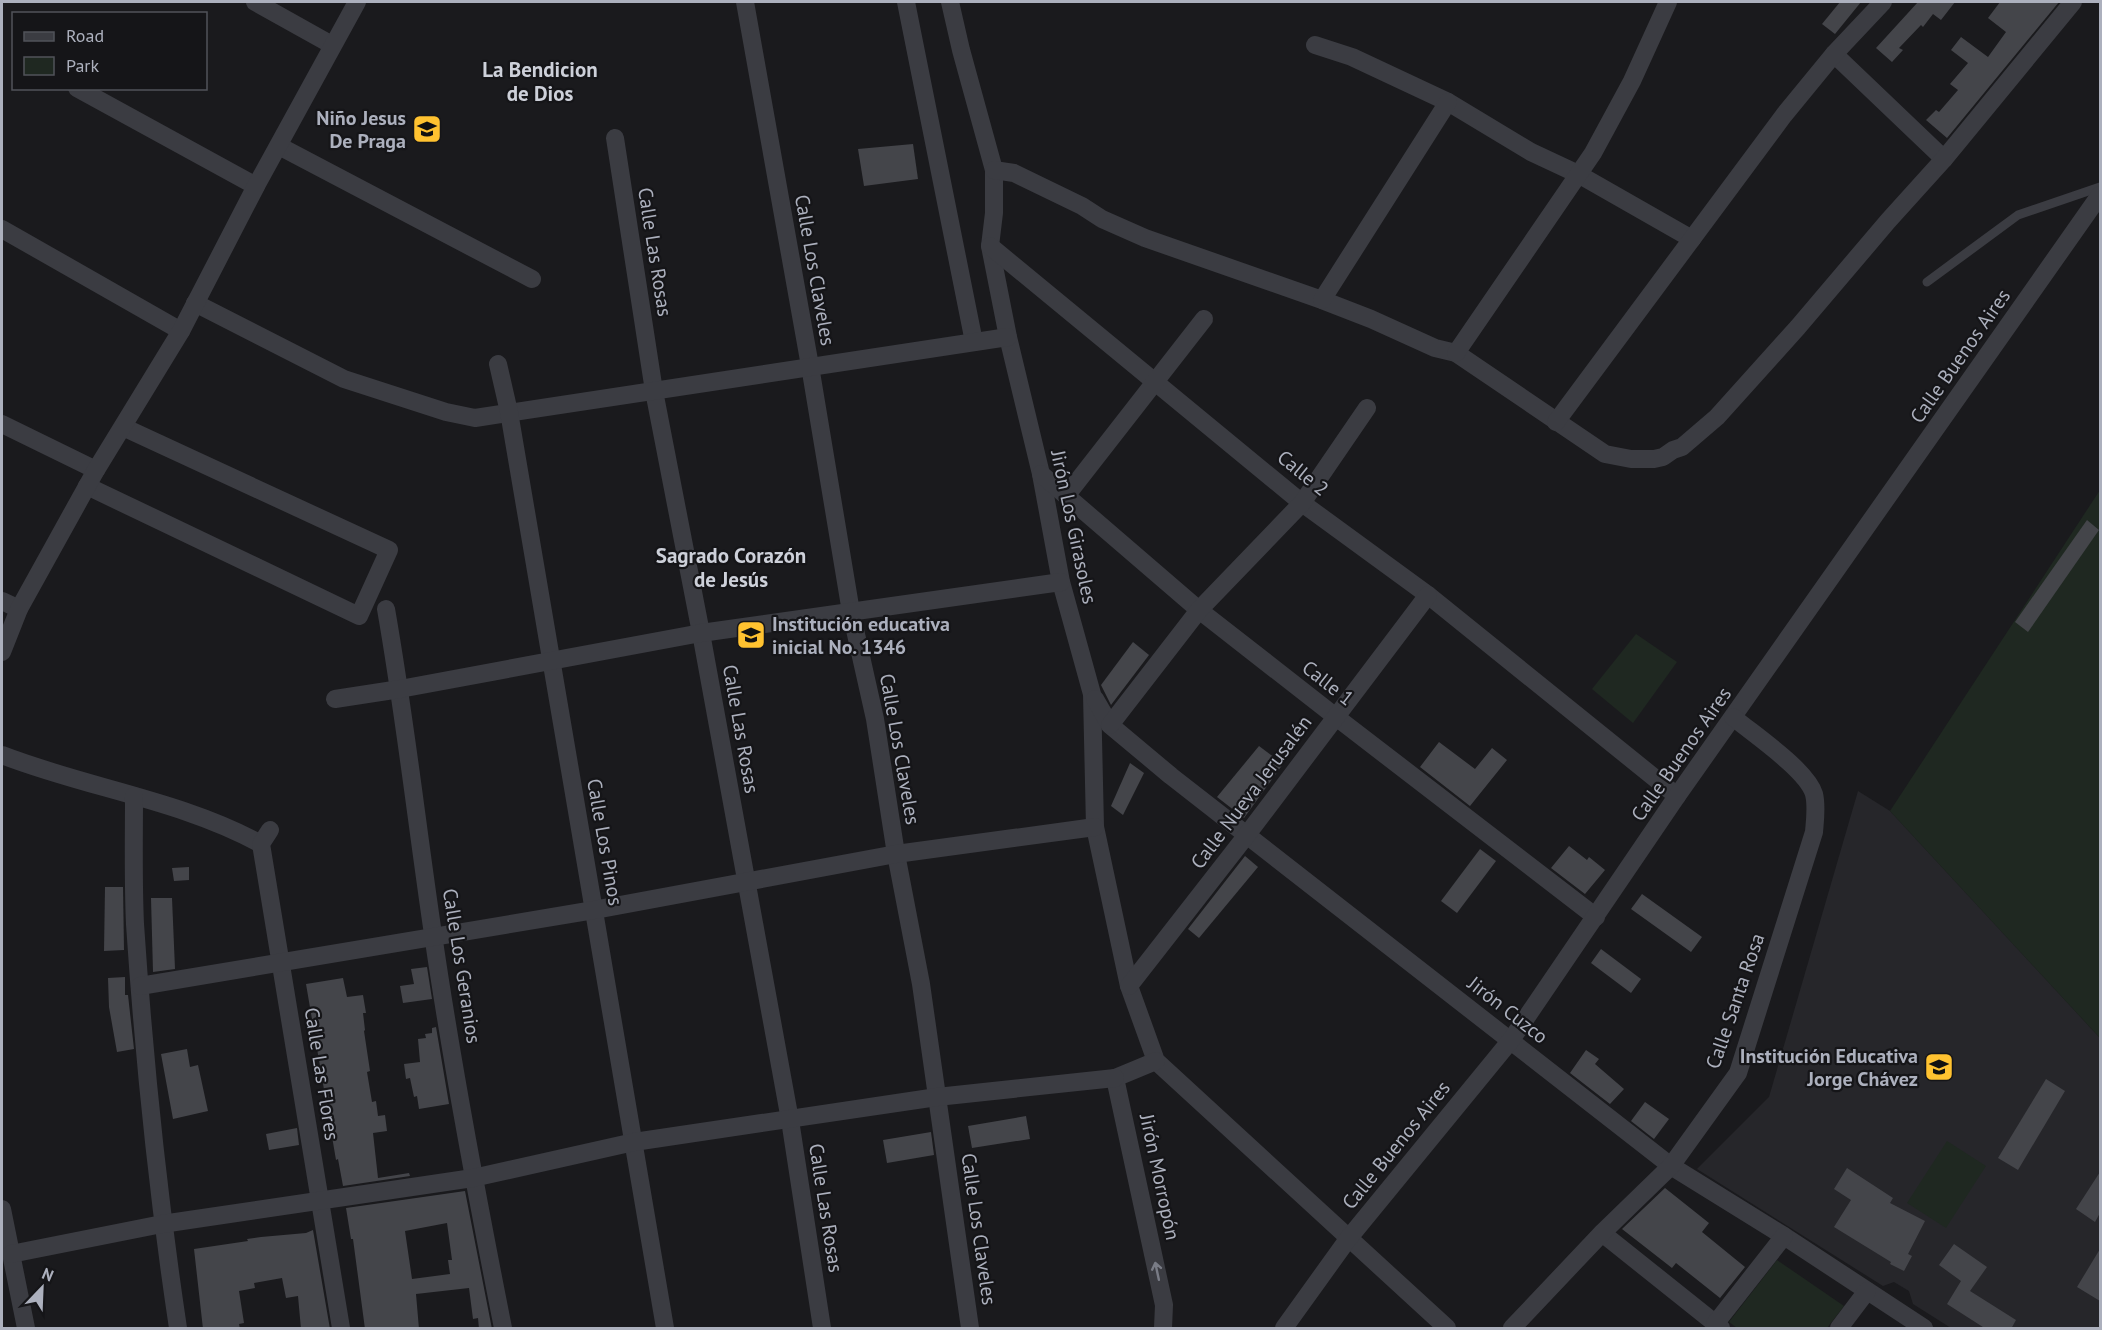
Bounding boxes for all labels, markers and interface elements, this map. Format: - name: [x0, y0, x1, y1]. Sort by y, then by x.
- legend: [12, 12, 207, 90]
- text: Road: [66, 24, 104, 47]
- text: Park: [66, 54, 99, 77]
- district label: La Bendicion de Dios: [482, 56, 598, 107]
- place label: Niño Jesus De Praga: [316, 105, 406, 154]
- school or university icon: Niño Jesus De Praga: [411, 113, 443, 145]
- street label: Calle Las Rosas: [632, 186, 678, 318]
- street label: Calle Los Claveles: [789, 192, 841, 348]
- street label: Calle Buenos Aires: [1904, 284, 2016, 428]
- street label: Calle 2: [1272, 444, 1334, 502]
- street label: Jirón Los Girasoles: [1045, 447, 1103, 606]
- district label: Sagrado Corazón de Jesús: [656, 542, 806, 593]
- place label: Institución educativa inicial No. 1346: [772, 611, 950, 660]
- school or university icon: Institución educativa inicial No. 1346: [735, 619, 767, 651]
- street label: Calle 1: [1297, 655, 1359, 711]
- street label: Calle Las Rosas: [717, 663, 765, 795]
- street label: Calle Los Claveles: [874, 671, 926, 827]
- street label: Calle Buenos Aires: [1625, 682, 1737, 826]
- street label: Calle Nueva Jerusalén: [1185, 710, 1317, 874]
- street label: Calle Los Pinos: [581, 776, 629, 908]
- street label: Calle Los Geranios: [437, 887, 487, 1045]
- street label: Calle Santa Rosa: [1700, 930, 1770, 1072]
- street label: Jirón Cuzco: [1462, 970, 1553, 1049]
- street label: Calle Las Flores: [299, 1006, 345, 1142]
- place label: Institución Educativa Jorge Chávez: [1740, 1043, 1918, 1092]
- school or university icon: Institución Educativa Jorge Chávez: [1923, 1051, 1955, 1083]
- street label: Calle Buenos Aires: [1336, 1075, 1456, 1215]
- street label: Jirón Morropón: [1134, 1111, 1186, 1242]
- street label: Calle Las Rosas: [803, 1142, 849, 1274]
- street label: Calle Los Claveles: [955, 1151, 1003, 1307]
- north arrow: [12, 1258, 72, 1318]
- one-way arrow: [1151, 1262, 1162, 1281]
- text: N: [39, 1263, 57, 1285]

